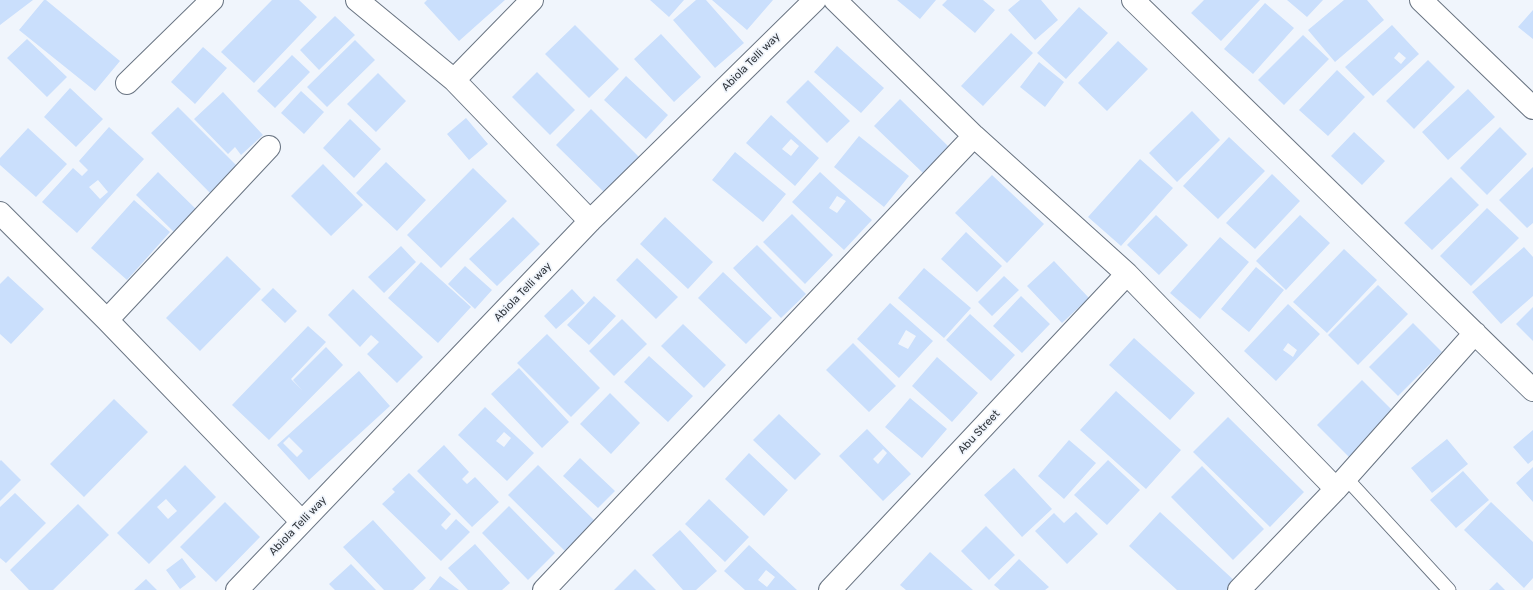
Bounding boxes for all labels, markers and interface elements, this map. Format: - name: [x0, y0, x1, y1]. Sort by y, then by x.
- street label: Abiola Telli way: [719, 30, 783, 94]
- street label: Abiola Telli way: [491, 260, 555, 324]
- street label: Abu Street: [955, 407, 1003, 457]
- street label: Abiola Telli way: [266, 494, 330, 558]

